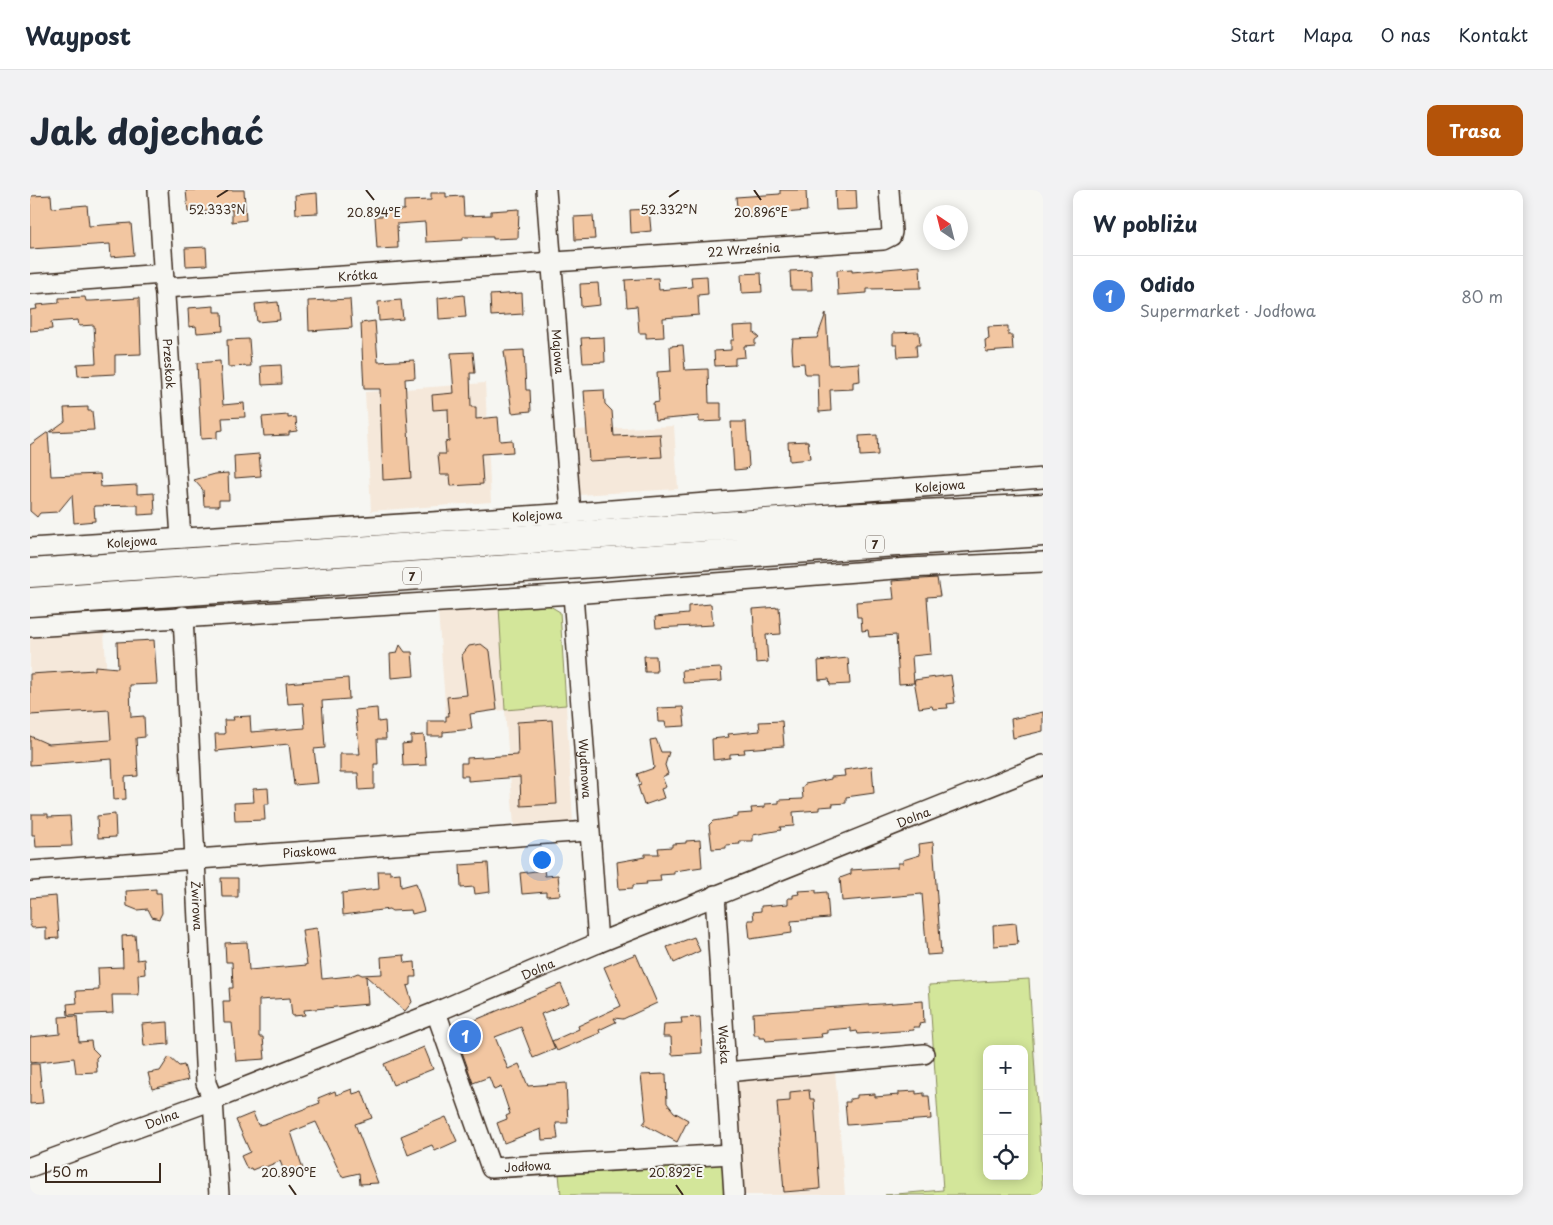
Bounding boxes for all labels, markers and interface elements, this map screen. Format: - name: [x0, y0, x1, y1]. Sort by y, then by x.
- text: Waypost: [25, 17, 131, 53]
- text: Start: [1230, 21, 1275, 48]
- text: Mapa: [1303, 21, 1352, 48]
- text: O nas: [1380, 21, 1430, 48]
- text: Kontakt: [1458, 21, 1528, 48]
- text: Jak dojechać: [30, 104, 264, 157]
- button: Trasa: [1427, 105, 1523, 156]
- text: 52.333°N: [188, 200, 246, 218]
- text: 52.332°N: [640, 200, 698, 218]
- text: 20.894°E: [347, 203, 401, 221]
- text: 20.896°E: [734, 203, 788, 221]
- north arrow: [923, 205, 968, 250]
- text: W pobliżu: [1093, 207, 1198, 239]
- street label: 22 Września: [707, 238, 781, 261]
- street label: Krótka: [337, 265, 378, 285]
- text: Odido: [1140, 270, 1195, 298]
- text: 1: [1105, 284, 1113, 308]
- text: 80 m: [1461, 284, 1503, 308]
- text: Supermarket · Jodłowa: [1140, 298, 1316, 322]
- street label: Majowa: [548, 328, 569, 375]
- street label: Przeskok: [159, 338, 180, 390]
- street label: Kolejowa: [914, 475, 966, 496]
- street label: Kolejowa: [511, 505, 563, 526]
- street label: Kolejowa: [106, 531, 158, 552]
- road number: 7: [866, 536, 884, 552]
- road number: 7: [403, 568, 421, 584]
- street label: Wydmowa: [574, 738, 597, 800]
- street label: Dolna: [893, 802, 933, 832]
- street label: Piaskowa: [282, 840, 337, 862]
- your location: [529, 847, 555, 873]
- street label: Żwirowa: [187, 880, 208, 931]
- street label: Dolna: [518, 953, 558, 984]
- pin: 1: [449, 1017, 481, 1055]
- street label: Wąska: [714, 1025, 735, 1065]
- map controls: [983, 1045, 1028, 1180]
- button: +: [983, 1045, 1028, 1090]
- button: −: [983, 1090, 1028, 1135]
- street label: Dolna: [142, 1104, 181, 1133]
- button: locate: [983, 1135, 1028, 1180]
- street label: Jodłowa: [504, 1155, 552, 1176]
- scale bar: [45, 1160, 161, 1183]
- text: 50 m: [52, 1161, 88, 1182]
- text: 20.890°E: [261, 1163, 317, 1181]
- text: 20.892°E: [649, 1163, 703, 1181]

